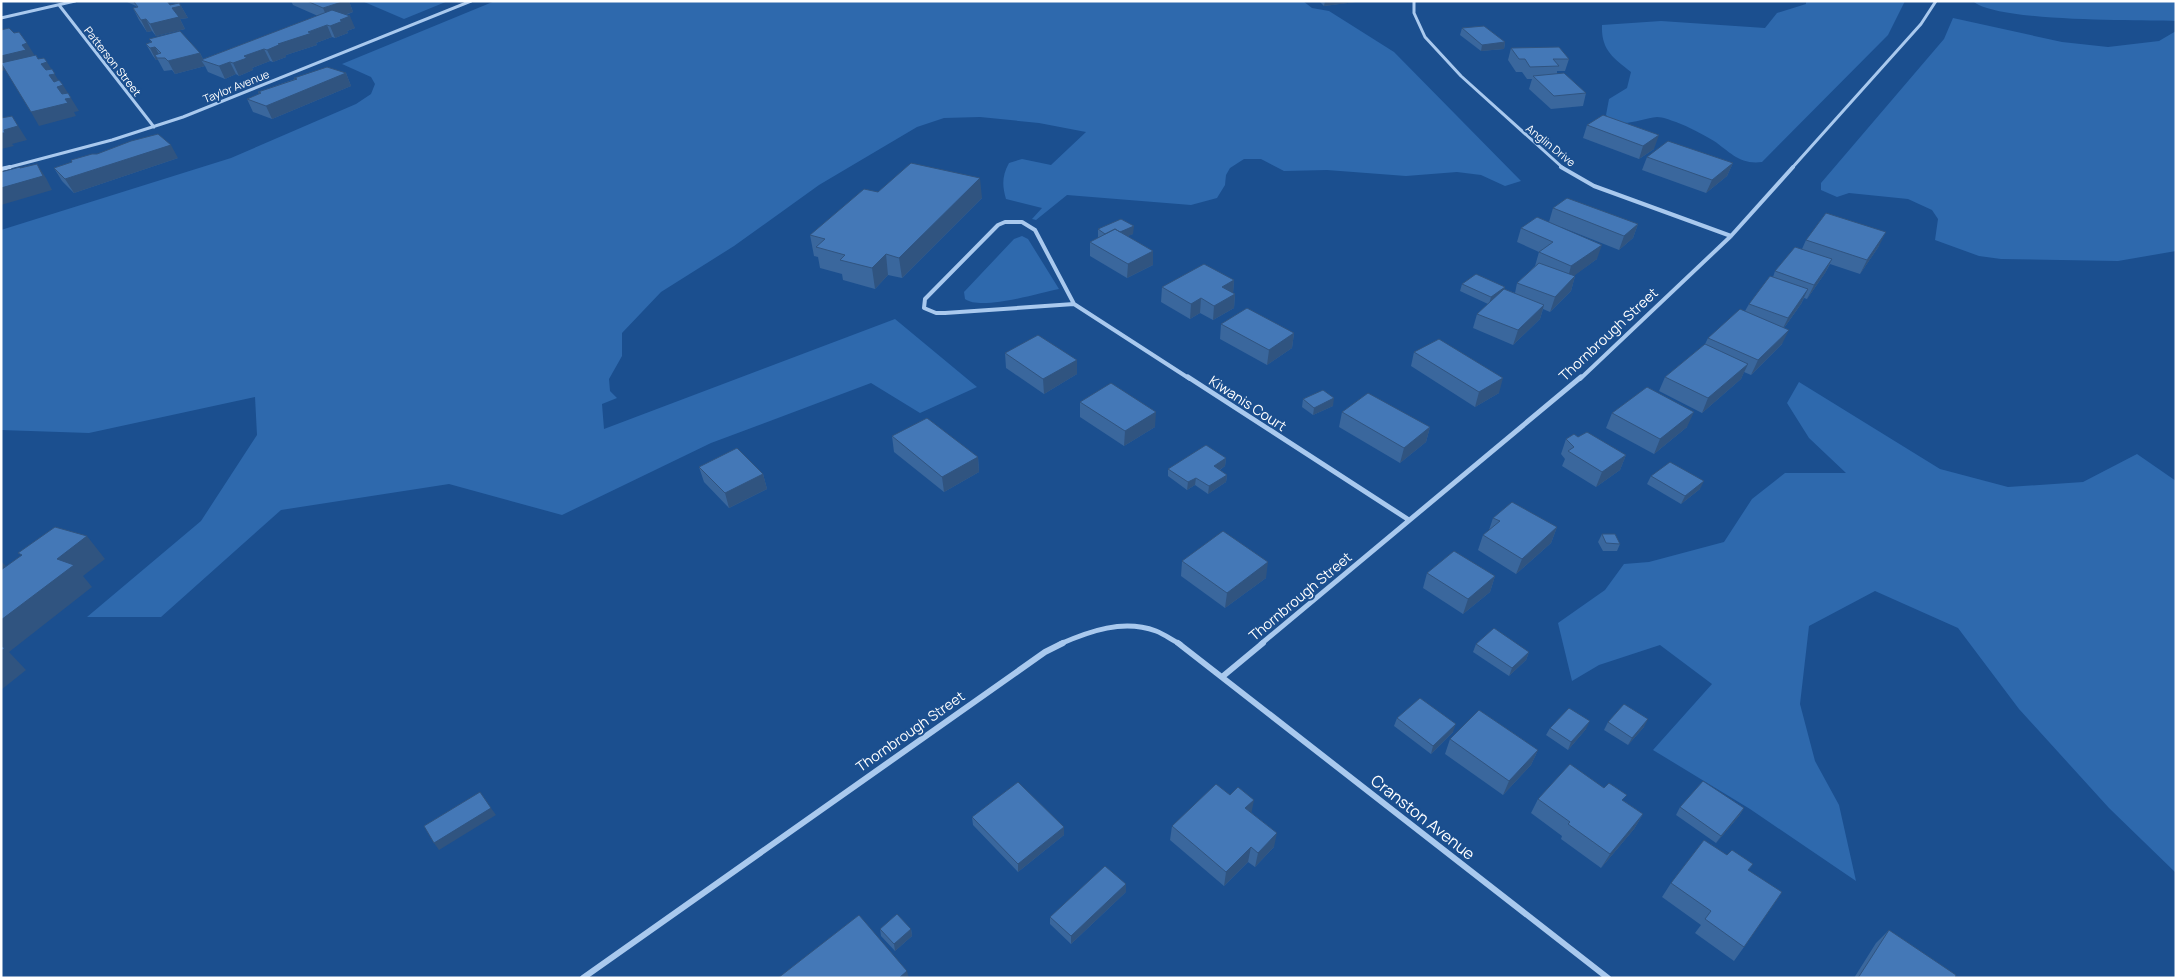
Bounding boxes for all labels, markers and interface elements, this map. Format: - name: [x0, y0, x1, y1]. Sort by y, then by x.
- street label: Patterson Street: [81, 23, 145, 99]
- street label: Taylor Avenue: [201, 66, 272, 106]
- street label: Anglin Drive: [1523, 120, 1579, 170]
- street label: Thornbrough Street: [1554, 283, 1662, 385]
- street label: Kiwanis Court: [1206, 371, 1291, 435]
- street label: Thornbrough Street: [1245, 547, 1356, 645]
- street label: Thornbrough Street: [852, 686, 968, 776]
- street label: Cranston Avenue: [1366, 769, 1480, 865]

